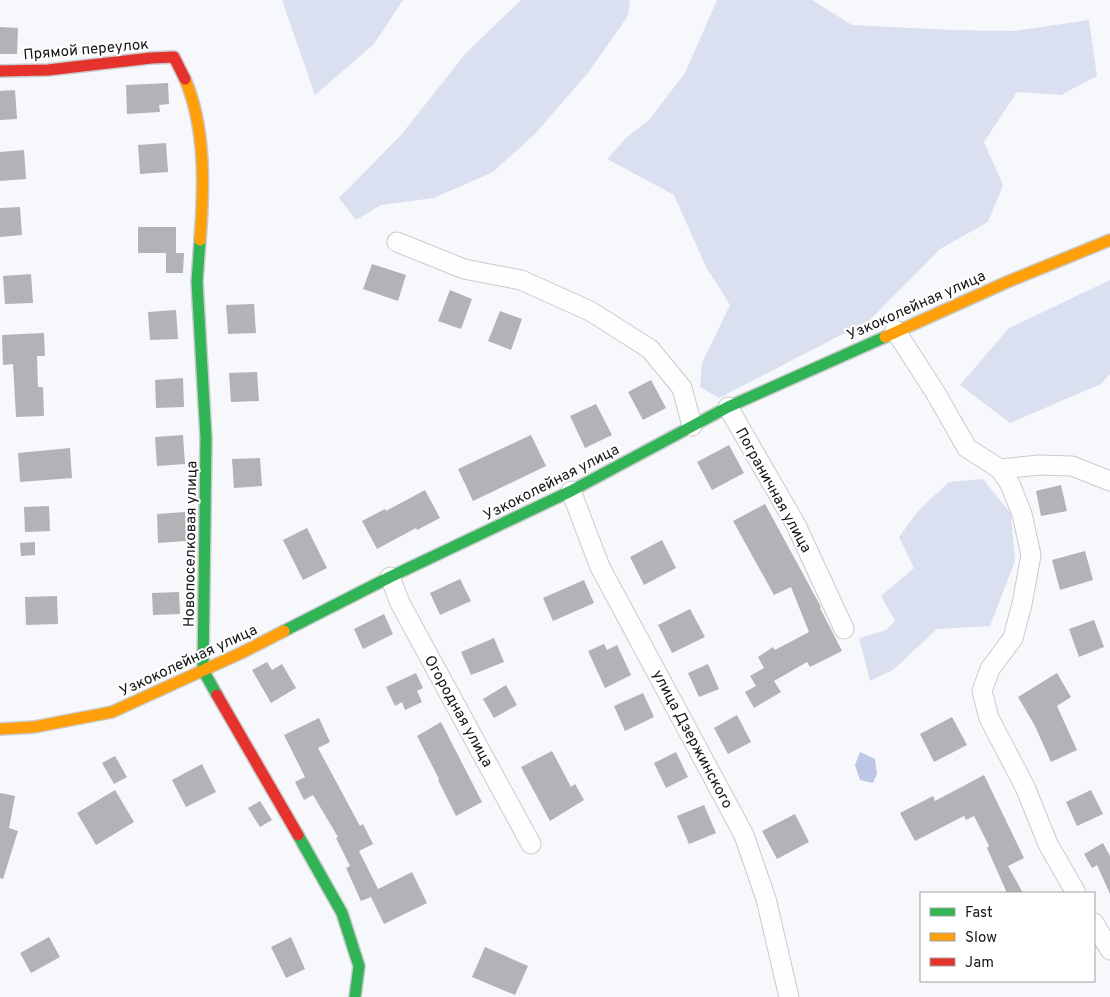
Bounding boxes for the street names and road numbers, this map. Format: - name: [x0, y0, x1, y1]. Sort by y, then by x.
- street label: Прямой переулок: [23, 36, 150, 65]
- street label: Узкоколейная улица: [844, 267, 989, 346]
- street label: Пограничная улица: [730, 425, 815, 557]
- street label: Узкоколейная улица: [481, 441, 623, 526]
- street label: Новопоселковая улица: [181, 461, 202, 627]
- street label: Узкоколейная улица: [117, 621, 261, 702]
- street label: Огородная улица: [419, 653, 496, 771]
- street label: улица Дзержинского: [647, 667, 736, 812]

